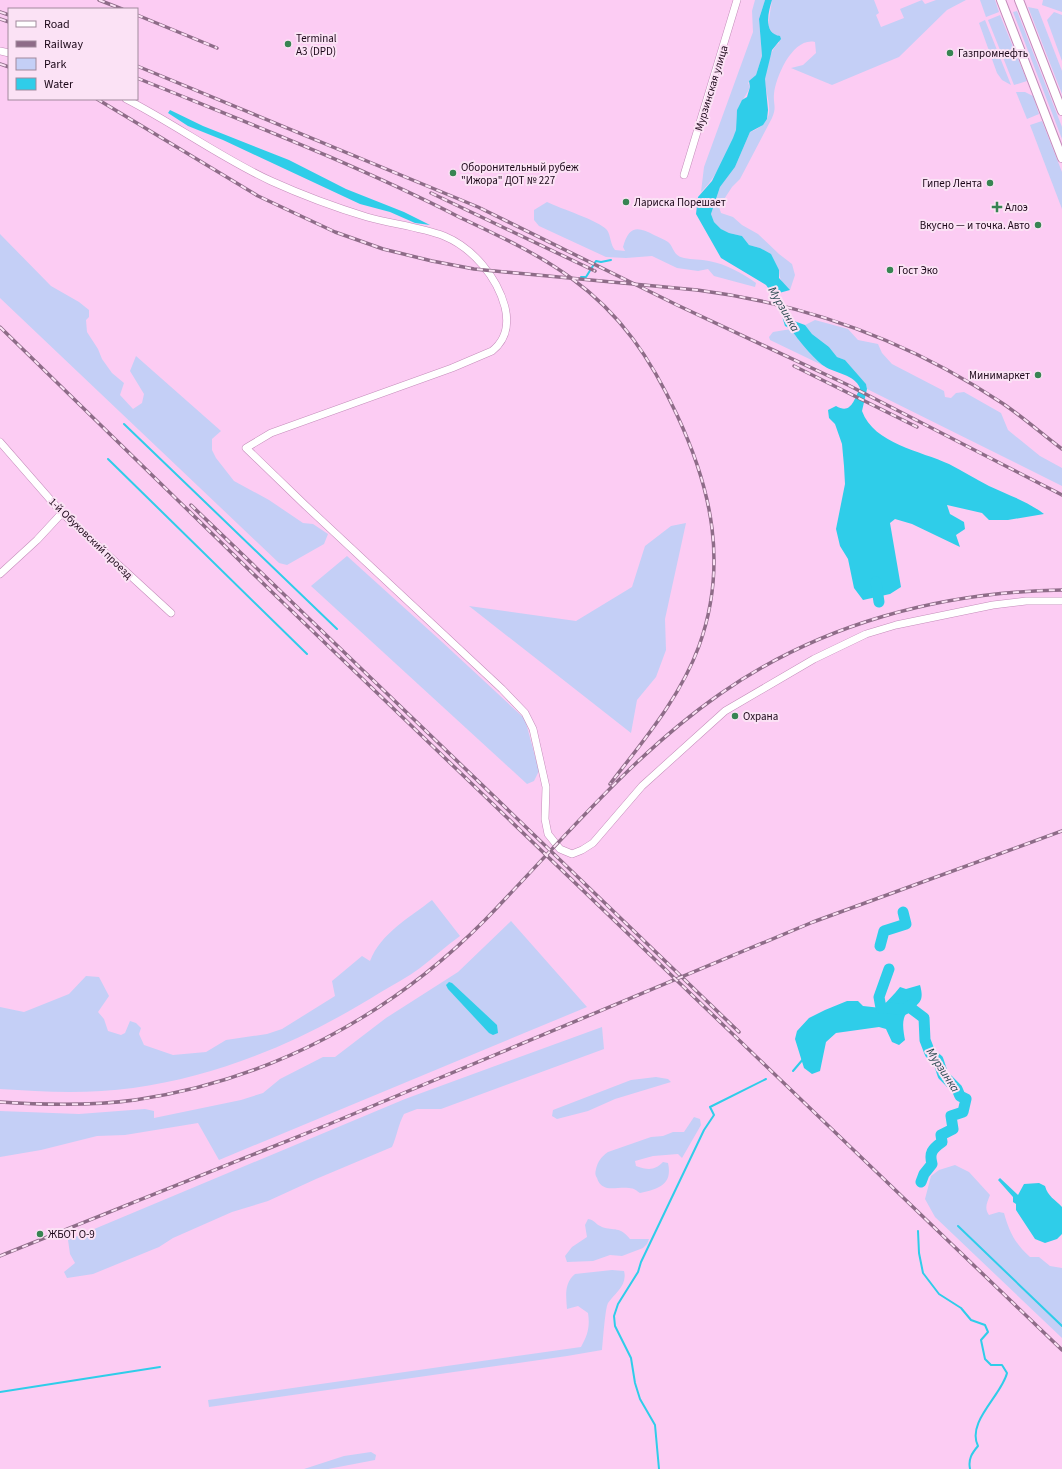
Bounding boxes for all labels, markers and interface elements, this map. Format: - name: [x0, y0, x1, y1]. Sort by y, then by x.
- legend: [8, 8, 138, 100]
- text: Road: [44, 16, 70, 33]
- place label: Terminal A3 (DPD): [296, 31, 337, 59]
- text: Railway: [44, 36, 83, 53]
- marker: Terminal A3 (DPD): [283, 39, 293, 49]
- street label: Мурзинская улица: [691, 43, 732, 133]
- place label: Газпромнефть: [958, 46, 1028, 61]
- marker: Газпромнефть: [945, 48, 955, 58]
- text: Park: [44, 56, 66, 73]
- text: Water: [44, 76, 74, 93]
- place label: Оборонительный рубеж "Ижора" ДОТ № 227: [461, 160, 579, 188]
- marker: Оборонительный рубеж "Ижора" ДОТ № 227: [448, 168, 458, 178]
- place label: Гипер Лента: [922, 176, 982, 191]
- marker: Гипер Лента: [985, 178, 995, 188]
- place label: Лариска Порешает: [634, 195, 726, 210]
- marker: Лариска Порешает: [621, 197, 631, 207]
- place label: Алоэ: [1005, 200, 1028, 215]
- marker: Алоэ: [992, 202, 1002, 212]
- place label: Вкусно — и точка. Авто: [920, 218, 1030, 233]
- marker: Вкусно — и точка. Авто: [1033, 220, 1043, 230]
- place label: Гост Эко: [898, 263, 938, 278]
- marker: Гост Эко: [885, 265, 895, 275]
- water label: Мурзинка: [764, 283, 804, 336]
- place label: Минимаркет: [969, 368, 1030, 383]
- marker: Минимаркет: [1033, 370, 1043, 380]
- street label: 1-й Обуховский проезд: [45, 494, 136, 583]
- place label: Охрана: [743, 709, 778, 724]
- marker: Охрана: [730, 711, 740, 721]
- water label: Мурзинка: [922, 1045, 964, 1096]
- place label: ЖБОТ О-9: [48, 1227, 95, 1242]
- marker: ЖБОТ О-9: [35, 1229, 45, 1239]

